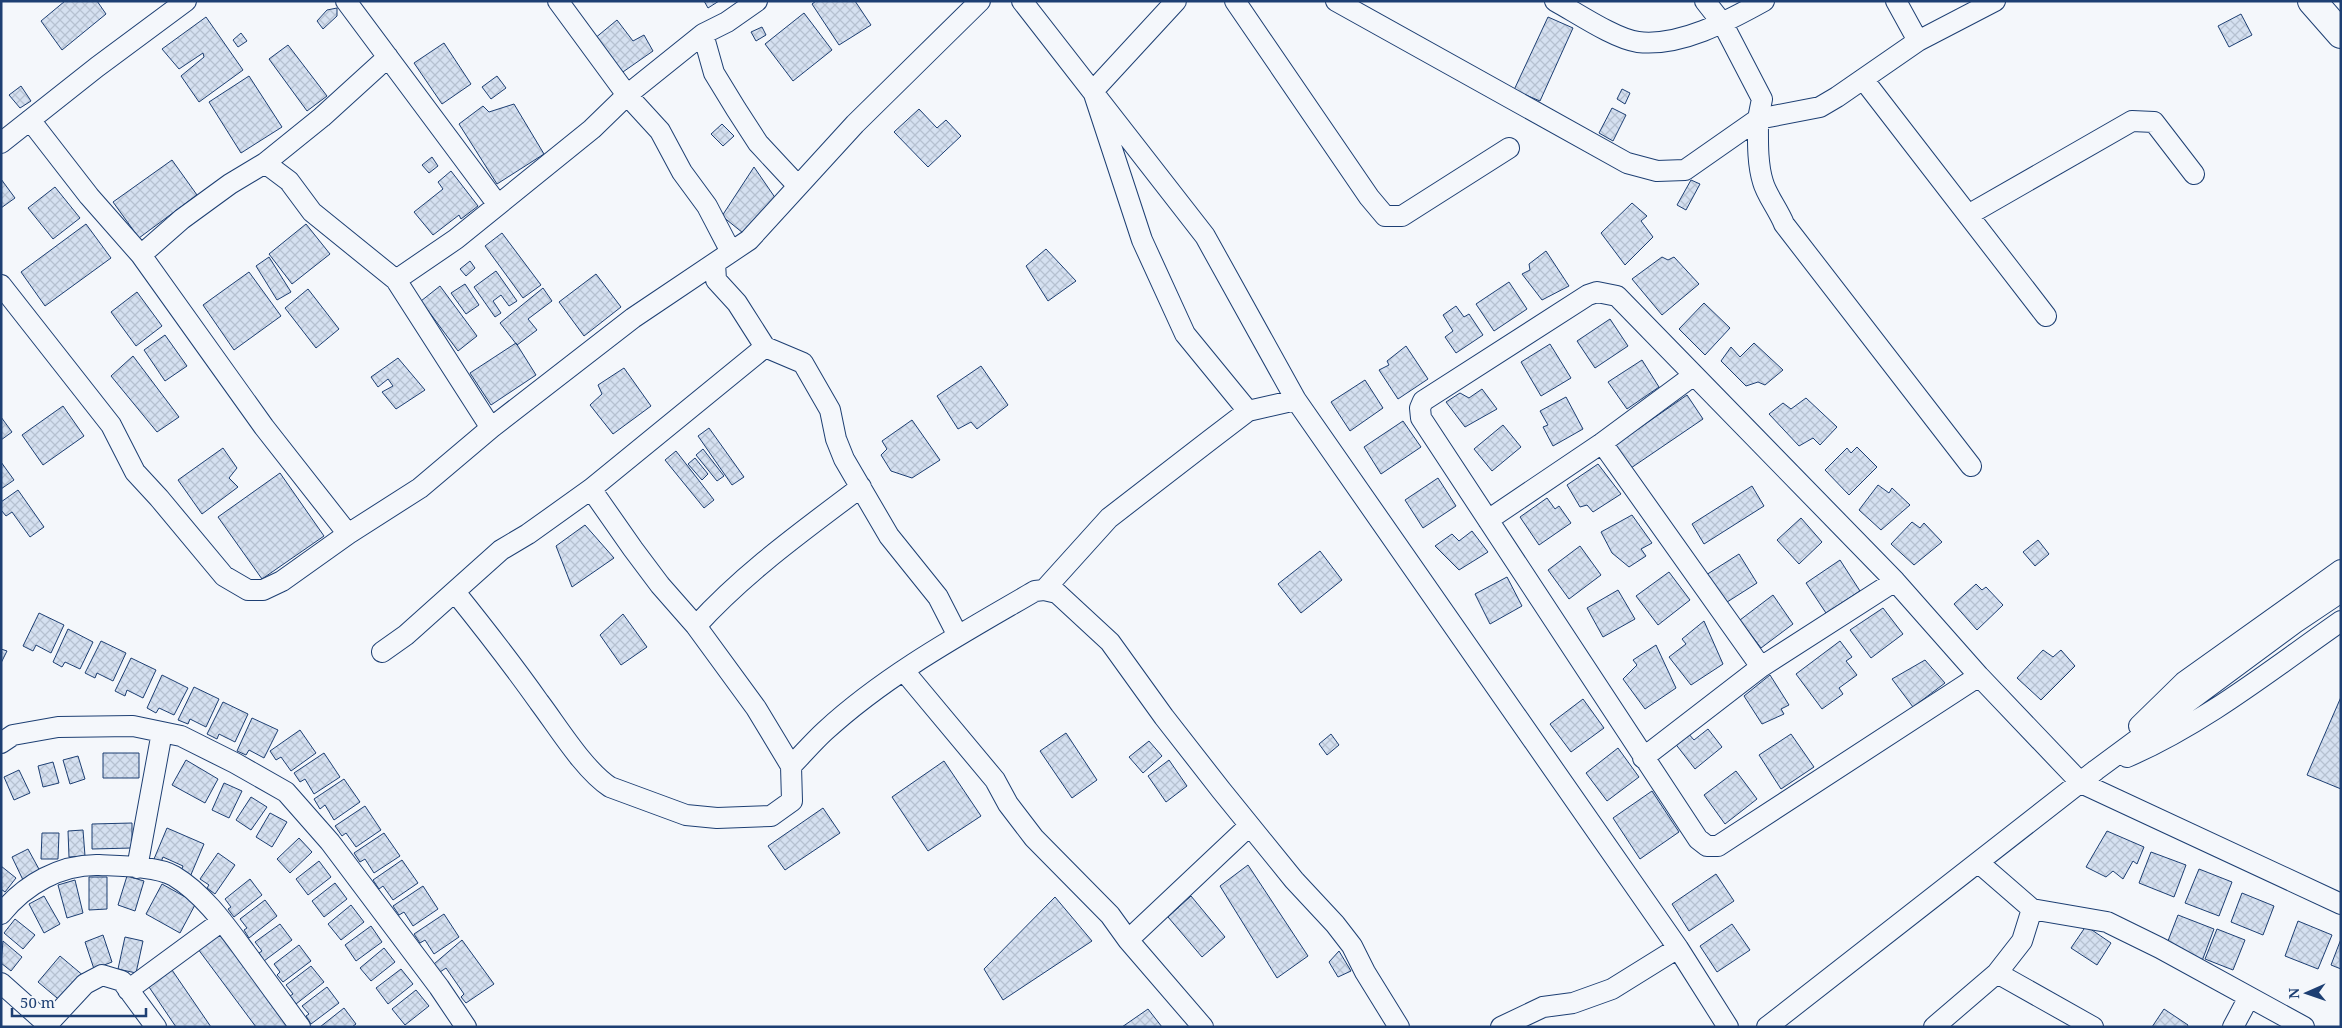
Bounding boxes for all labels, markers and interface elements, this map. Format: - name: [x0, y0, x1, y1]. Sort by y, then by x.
- north arrow: [2282, 968, 2332, 1018]
- scale bar: [12, 986, 146, 1018]
- text: N: [2284, 988, 2303, 999]
- text: 50 m: [20, 992, 55, 1012]

